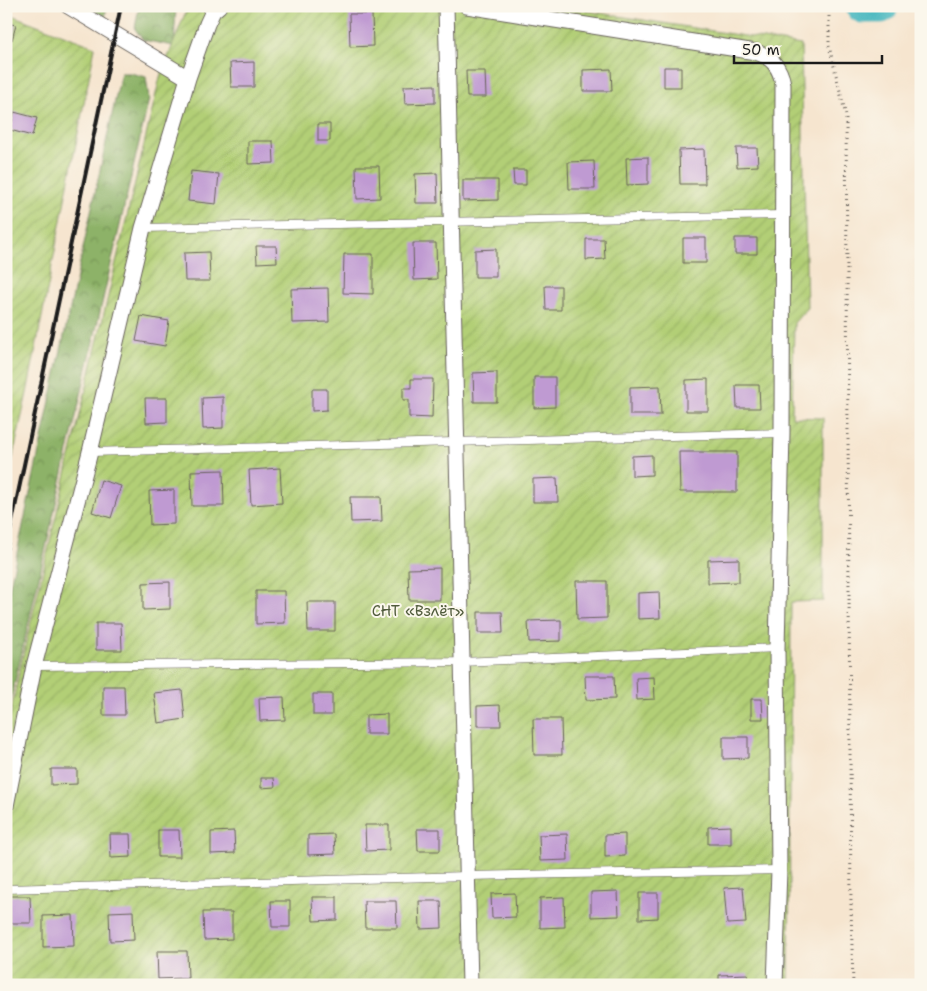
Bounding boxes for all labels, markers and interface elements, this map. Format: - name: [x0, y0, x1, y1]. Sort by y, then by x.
- scale bar: [734, 32, 882, 64]
- text: 50 m: [742, 40, 780, 60]
- park label: СНТ «Взлёт»: [372, 601, 464, 621]

